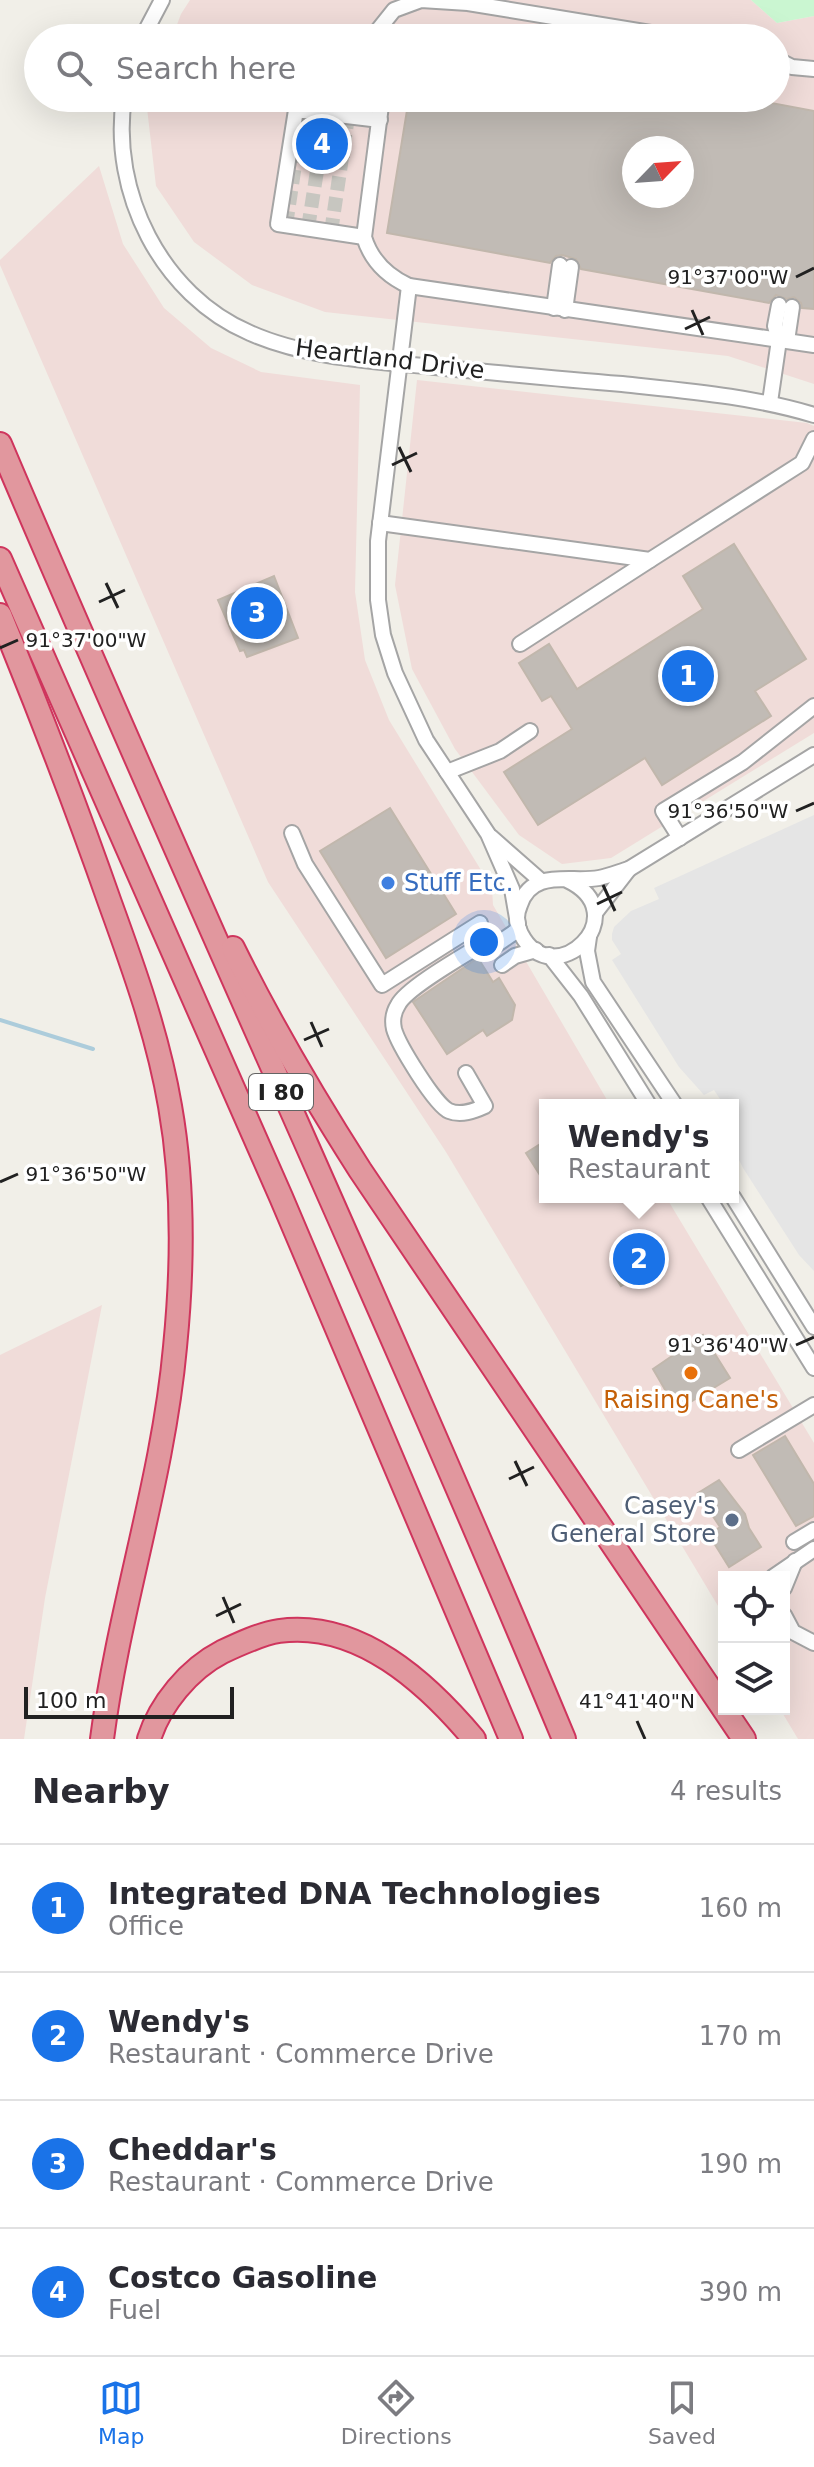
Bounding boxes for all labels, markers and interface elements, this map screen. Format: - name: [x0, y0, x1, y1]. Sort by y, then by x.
- search box: [24, 24, 790, 112]
- icon: search: [52, 46, 96, 90]
- text: Search here: [116, 51, 296, 86]
- pin: 4: [296, 114, 348, 174]
- north arrow: [622, 136, 694, 208]
- text: 91°37'00"W: [668, 265, 789, 289]
- street label: Heartland Drive: [294, 334, 486, 384]
- pin: 3: [231, 583, 283, 643]
- text: 91°37'00"W: [26, 628, 147, 652]
- pin: 1: [662, 646, 714, 706]
- text: 91°36'50"W: [668, 799, 789, 823]
- place label: Stuff Etc.: [404, 869, 513, 897]
- marker: Stuff Etc.: [379, 874, 397, 892]
- your location: [464, 922, 504, 962]
- road number: I 80: [249, 1074, 313, 1110]
- popup: [539, 1099, 739, 1203]
- text: Wendy's: [568, 1119, 710, 1154]
- text: Restaurant: [568, 1154, 710, 1184]
- text: 91°36'50"W: [26, 1162, 147, 1186]
- pin: 2: [613, 1229, 665, 1289]
- text: 91°36'40"W: [668, 1333, 789, 1357]
- marker: Raising Cane's: [682, 1364, 700, 1382]
- place label: Raising Cane's: [603, 1386, 779, 1414]
- place label: Casey's General Store: [550, 1492, 716, 1548]
- marker: Casey's General Store: [723, 1511, 741, 1529]
- map controls: [718, 1571, 790, 1715]
- button: locate: [718, 1571, 790, 1643]
- button: layers: [718, 1643, 790, 1715]
- scale bar: [24, 1683, 234, 1719]
- text: 100 m: [36, 1688, 106, 1713]
- text: 41°41'40"N: [579, 1689, 695, 1713]
- text: Nearby: [32, 1771, 170, 1811]
- text: 4 results: [670, 1776, 782, 1806]
- text: Integrated DNA Technologies: [108, 1876, 601, 1911]
- text: 1: [49, 1893, 67, 1923]
- text: 160 m: [699, 1893, 782, 1923]
- text: Office: [108, 1911, 184, 1941]
- text: Wendy's: [108, 2004, 250, 2039]
- text: 2: [49, 2021, 67, 2051]
- text: 170 m: [699, 2021, 782, 2051]
- text: Restaurant · Commerce Drive: [108, 2039, 494, 2069]
- text: Cheddar's: [108, 2132, 277, 2167]
- text: 3: [49, 2149, 67, 2179]
- text: 190 m: [699, 2149, 782, 2179]
- text: Restaurant · Commerce Drive: [108, 2167, 494, 2197]
- text: Costco Gasoline: [108, 2260, 377, 2295]
- text: 4: [49, 2277, 67, 2307]
- text: 390 m: [699, 2277, 782, 2307]
- text: Fuel: [108, 2295, 161, 2325]
- tab: Map: [98, 2376, 145, 2449]
- tab: Directions: [341, 2376, 452, 2449]
- tab: Saved: [648, 2376, 716, 2449]

